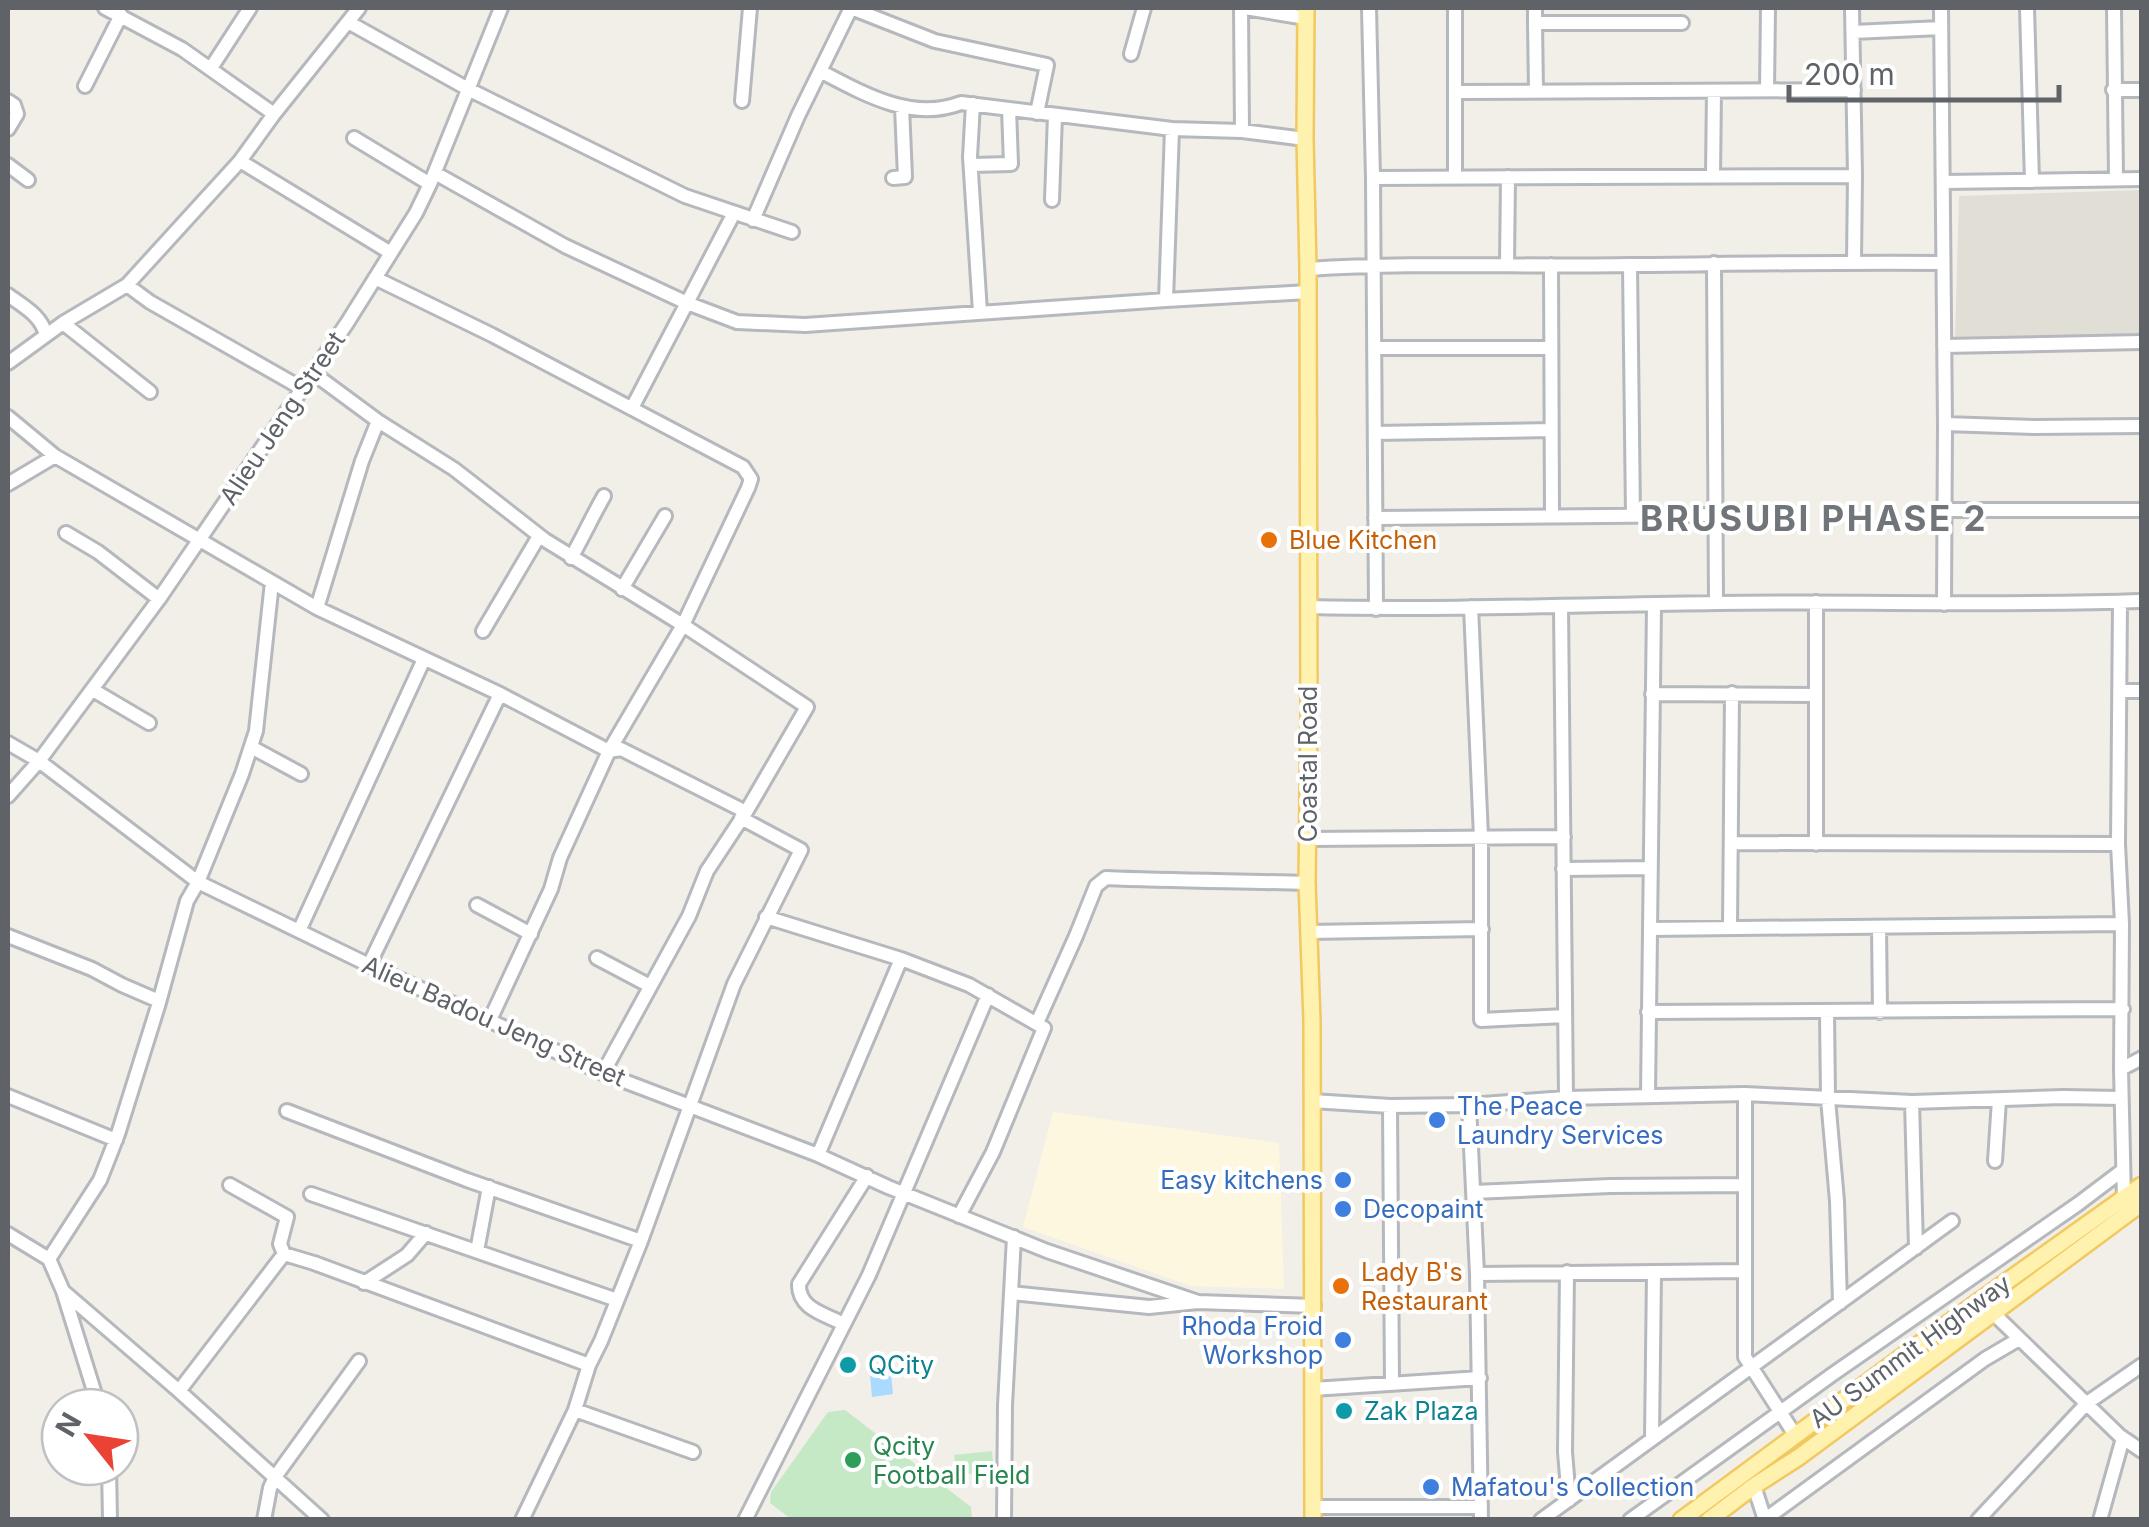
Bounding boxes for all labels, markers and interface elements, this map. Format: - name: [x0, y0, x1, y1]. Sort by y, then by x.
- scale bar: [1789, 40, 2059, 102]
- text: 200 m: [1804, 56, 1895, 92]
- street label: Alieu Jeng Street: [213, 326, 351, 510]
- district label: BRUSUBI PHASE 2: [1640, 497, 1988, 539]
- place label: Blue Kitchen: [1289, 525, 1437, 555]
- marker: Blue Kitchen: [1258, 529, 1280, 551]
- street label: Coastal Road: [1293, 686, 1323, 842]
- street label: Alieu Badou Jeng Street: [358, 949, 630, 1093]
- place label: The Peace Laundry Services: [1457, 1091, 1664, 1150]
- marker: The Peace Laundry Services: [1426, 1109, 1448, 1131]
- place label: Easy kitchens: [1160, 1165, 1323, 1195]
- marker: Easy kitchens: [1332, 1169, 1354, 1191]
- place label: Decopaint: [1363, 1194, 1483, 1224]
- marker: Decopaint: [1332, 1198, 1354, 1220]
- place label: Lady B's Restaurant: [1361, 1257, 1488, 1316]
- street label: AU Summit Highway: [1804, 1268, 2016, 1434]
- marker: Lady B's Restaurant: [1330, 1275, 1352, 1297]
- place label: Rhoda Froid Workshop: [1181, 1311, 1323, 1370]
- marker: Rhoda Froid Workshop: [1332, 1329, 1354, 1351]
- place label: QCity: [868, 1350, 934, 1380]
- marker: QCity: [837, 1354, 859, 1376]
- north arrow: [40, 1387, 140, 1487]
- place label: Zak Plaza: [1364, 1396, 1478, 1426]
- marker: Zak Plaza: [1333, 1400, 1355, 1422]
- text: N: [48, 1407, 88, 1442]
- place label: Qcity Football Field: [873, 1431, 1030, 1490]
- marker: Qcity Football Field: [842, 1449, 864, 1471]
- place label: Mafatou's Collection: [1451, 1472, 1694, 1502]
- marker: Mafatou's Collection: [1420, 1476, 1442, 1498]

